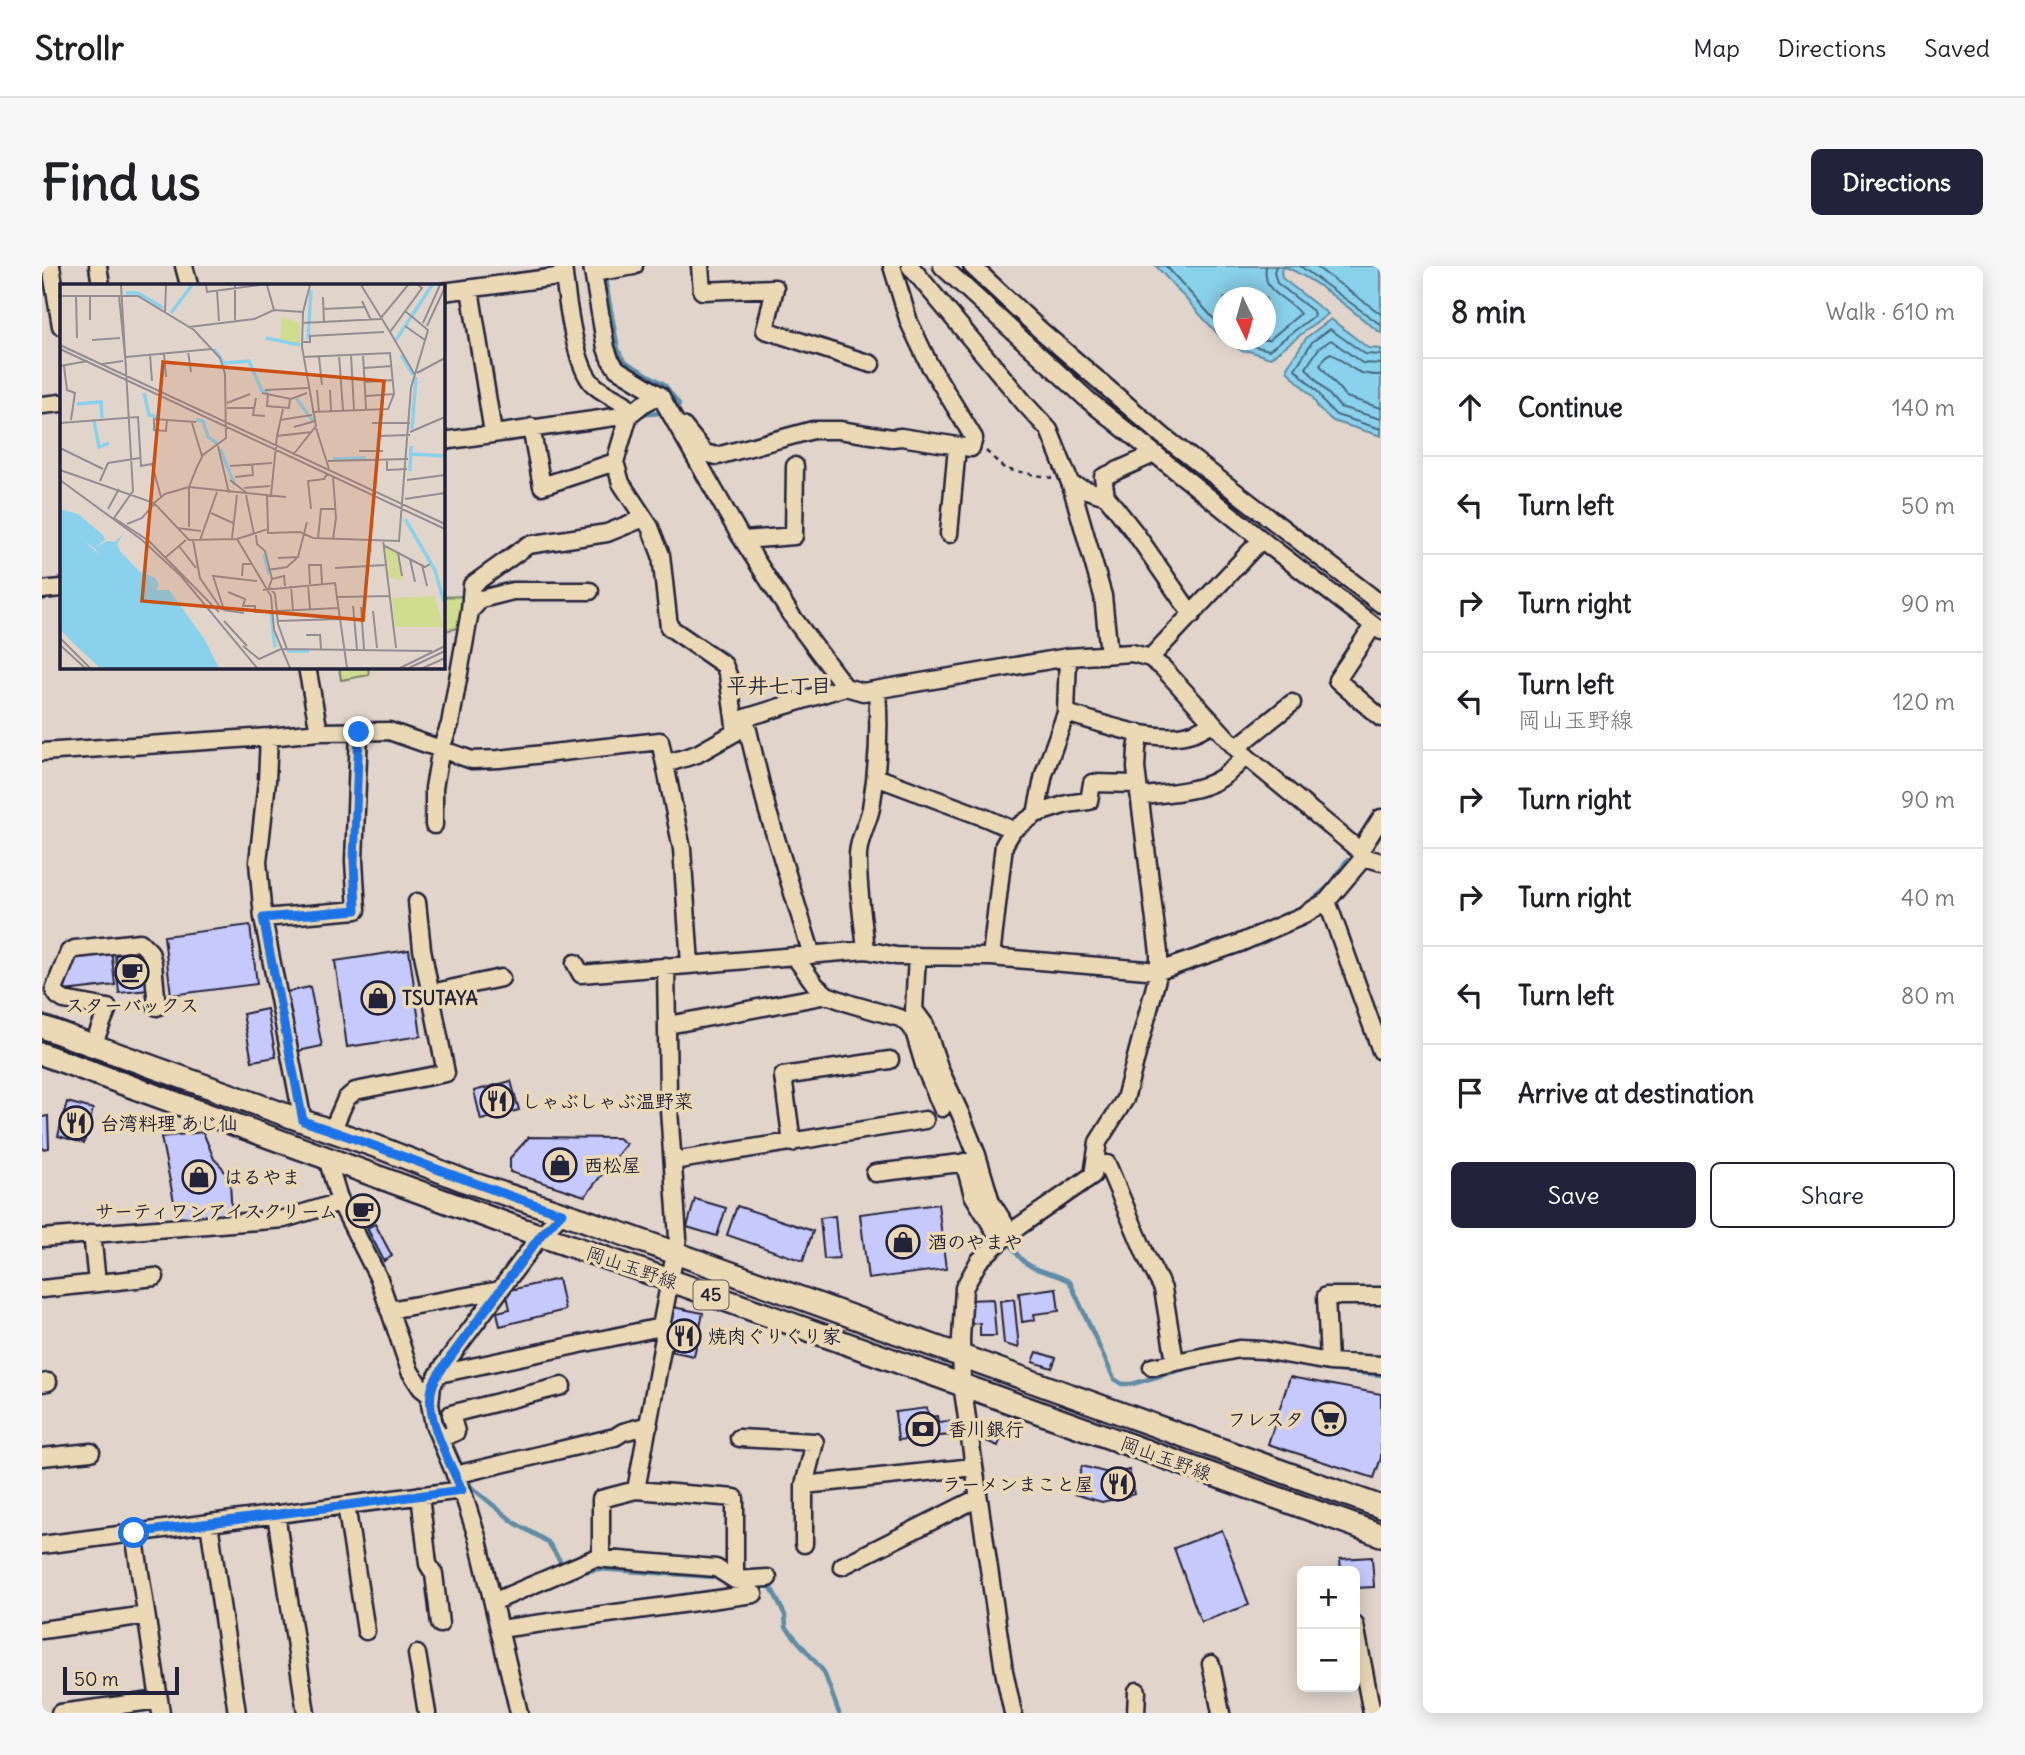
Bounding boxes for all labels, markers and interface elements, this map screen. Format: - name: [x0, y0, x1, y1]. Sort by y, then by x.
- text: Strollr: [35, 27, 124, 69]
- text: Map: [1693, 33, 1740, 63]
- text: Directions: [1778, 33, 1886, 63]
- text: Saved: [1924, 33, 1990, 63]
- button: Directions: [1811, 149, 1983, 215]
- text: Find us: [42, 152, 200, 213]
- inset map: [60, 284, 444, 668]
- north arrow: [1213, 287, 1276, 350]
- text: 8 min: [1451, 293, 1526, 331]
- text: Walk · 610 m: [1826, 297, 1955, 326]
- icon: ahead: [1451, 388, 1489, 426]
- text: Continue: [1518, 391, 1623, 424]
- text: 140 m: [1892, 393, 1955, 422]
- icon: left: [1451, 486, 1489, 524]
- text: Turn left: [1518, 489, 1614, 522]
- text: 50 m: [1901, 491, 1955, 520]
- icon: right: [1451, 584, 1489, 622]
- text: Turn right: [1518, 587, 1631, 620]
- text: 90 m: [1901, 589, 1955, 618]
- text: Turn left: [1518, 668, 1614, 701]
- district label: 平井七丁目: [727, 672, 832, 699]
- icon: left: [1451, 682, 1489, 720]
- text: 120 m: [1892, 687, 1955, 716]
- text: 岡山玉野線: [1518, 705, 1633, 734]
- route end: [343, 716, 374, 747]
- icon: right: [1451, 780, 1489, 818]
- text: Turn right: [1518, 783, 1631, 816]
- text: 90 m: [1901, 785, 1955, 814]
- icon: right: [1451, 878, 1489, 916]
- text: Turn right: [1518, 881, 1631, 914]
- text: 40 m: [1901, 883, 1955, 912]
- cafe icon: スターバックス: [113, 953, 151, 991]
- icon: left: [1451, 976, 1489, 1014]
- shop icon: TSUTAYA: [359, 979, 397, 1017]
- text: Turn left: [1518, 979, 1614, 1012]
- text: 80 m: [1901, 981, 1955, 1010]
- place label: TSUTAYA: [402, 986, 478, 1010]
- place label: スターバックス: [65, 993, 199, 1017]
- icon: arrive: [1451, 1074, 1489, 1112]
- text: Arrive at destination: [1518, 1077, 1754, 1110]
- restaurant icon: しゃぶしゃぶ温野菜: [478, 1082, 516, 1120]
- place label: しゃぶしゃぶ温野菜: [522, 1089, 693, 1113]
- restaurant icon: 台湾料理 あじ仙: [57, 1104, 95, 1142]
- place label: 台湾料理 あじ仙: [100, 1111, 238, 1135]
- shop icon: 西松屋: [541, 1146, 579, 1184]
- place label: 西松屋: [584, 1153, 641, 1177]
- shop icon: はるやま: [180, 1158, 218, 1196]
- button: Save: [1451, 1162, 1696, 1228]
- button: Share: [1710, 1162, 1955, 1228]
- place label: はるやま: [224, 1165, 300, 1189]
- cafe icon: サーティワンアイスクリーム: [344, 1192, 382, 1230]
- place label: サーティワンアイスクリーム: [95, 1199, 338, 1223]
- shop icon: 酒のやまや: [884, 1223, 922, 1261]
- place label: 酒のやまや: [928, 1230, 1023, 1254]
- street label: 岡山玉野線: [583, 1240, 681, 1294]
- road number: 45: [694, 1280, 728, 1310]
- restaurant icon: 焼肉ぐりぐり家: [665, 1317, 703, 1355]
- place label: 焼肉ぐりぐり家: [708, 1324, 841, 1348]
- supermarket icon: フレスタ: [1310, 1400, 1348, 1438]
- place label: フレスタ: [1228, 1407, 1304, 1431]
- bank icon: 香川銀行: [904, 1410, 942, 1448]
- place label: 香川銀行: [948, 1417, 1024, 1441]
- street label: 岡山玉野線: [1117, 1430, 1215, 1486]
- restaurant icon: ラーメンまこと屋: [1099, 1465, 1137, 1503]
- place label: ラーメンまこと屋: [942, 1472, 1094, 1496]
- route start: [118, 1517, 149, 1548]
- map controls: [1297, 1566, 1360, 1692]
- button: +: [1297, 1566, 1360, 1629]
- button: −: [1297, 1629, 1360, 1692]
- scale bar: [63, 1664, 178, 1696]
- text: 50 m: [74, 1667, 119, 1691]

